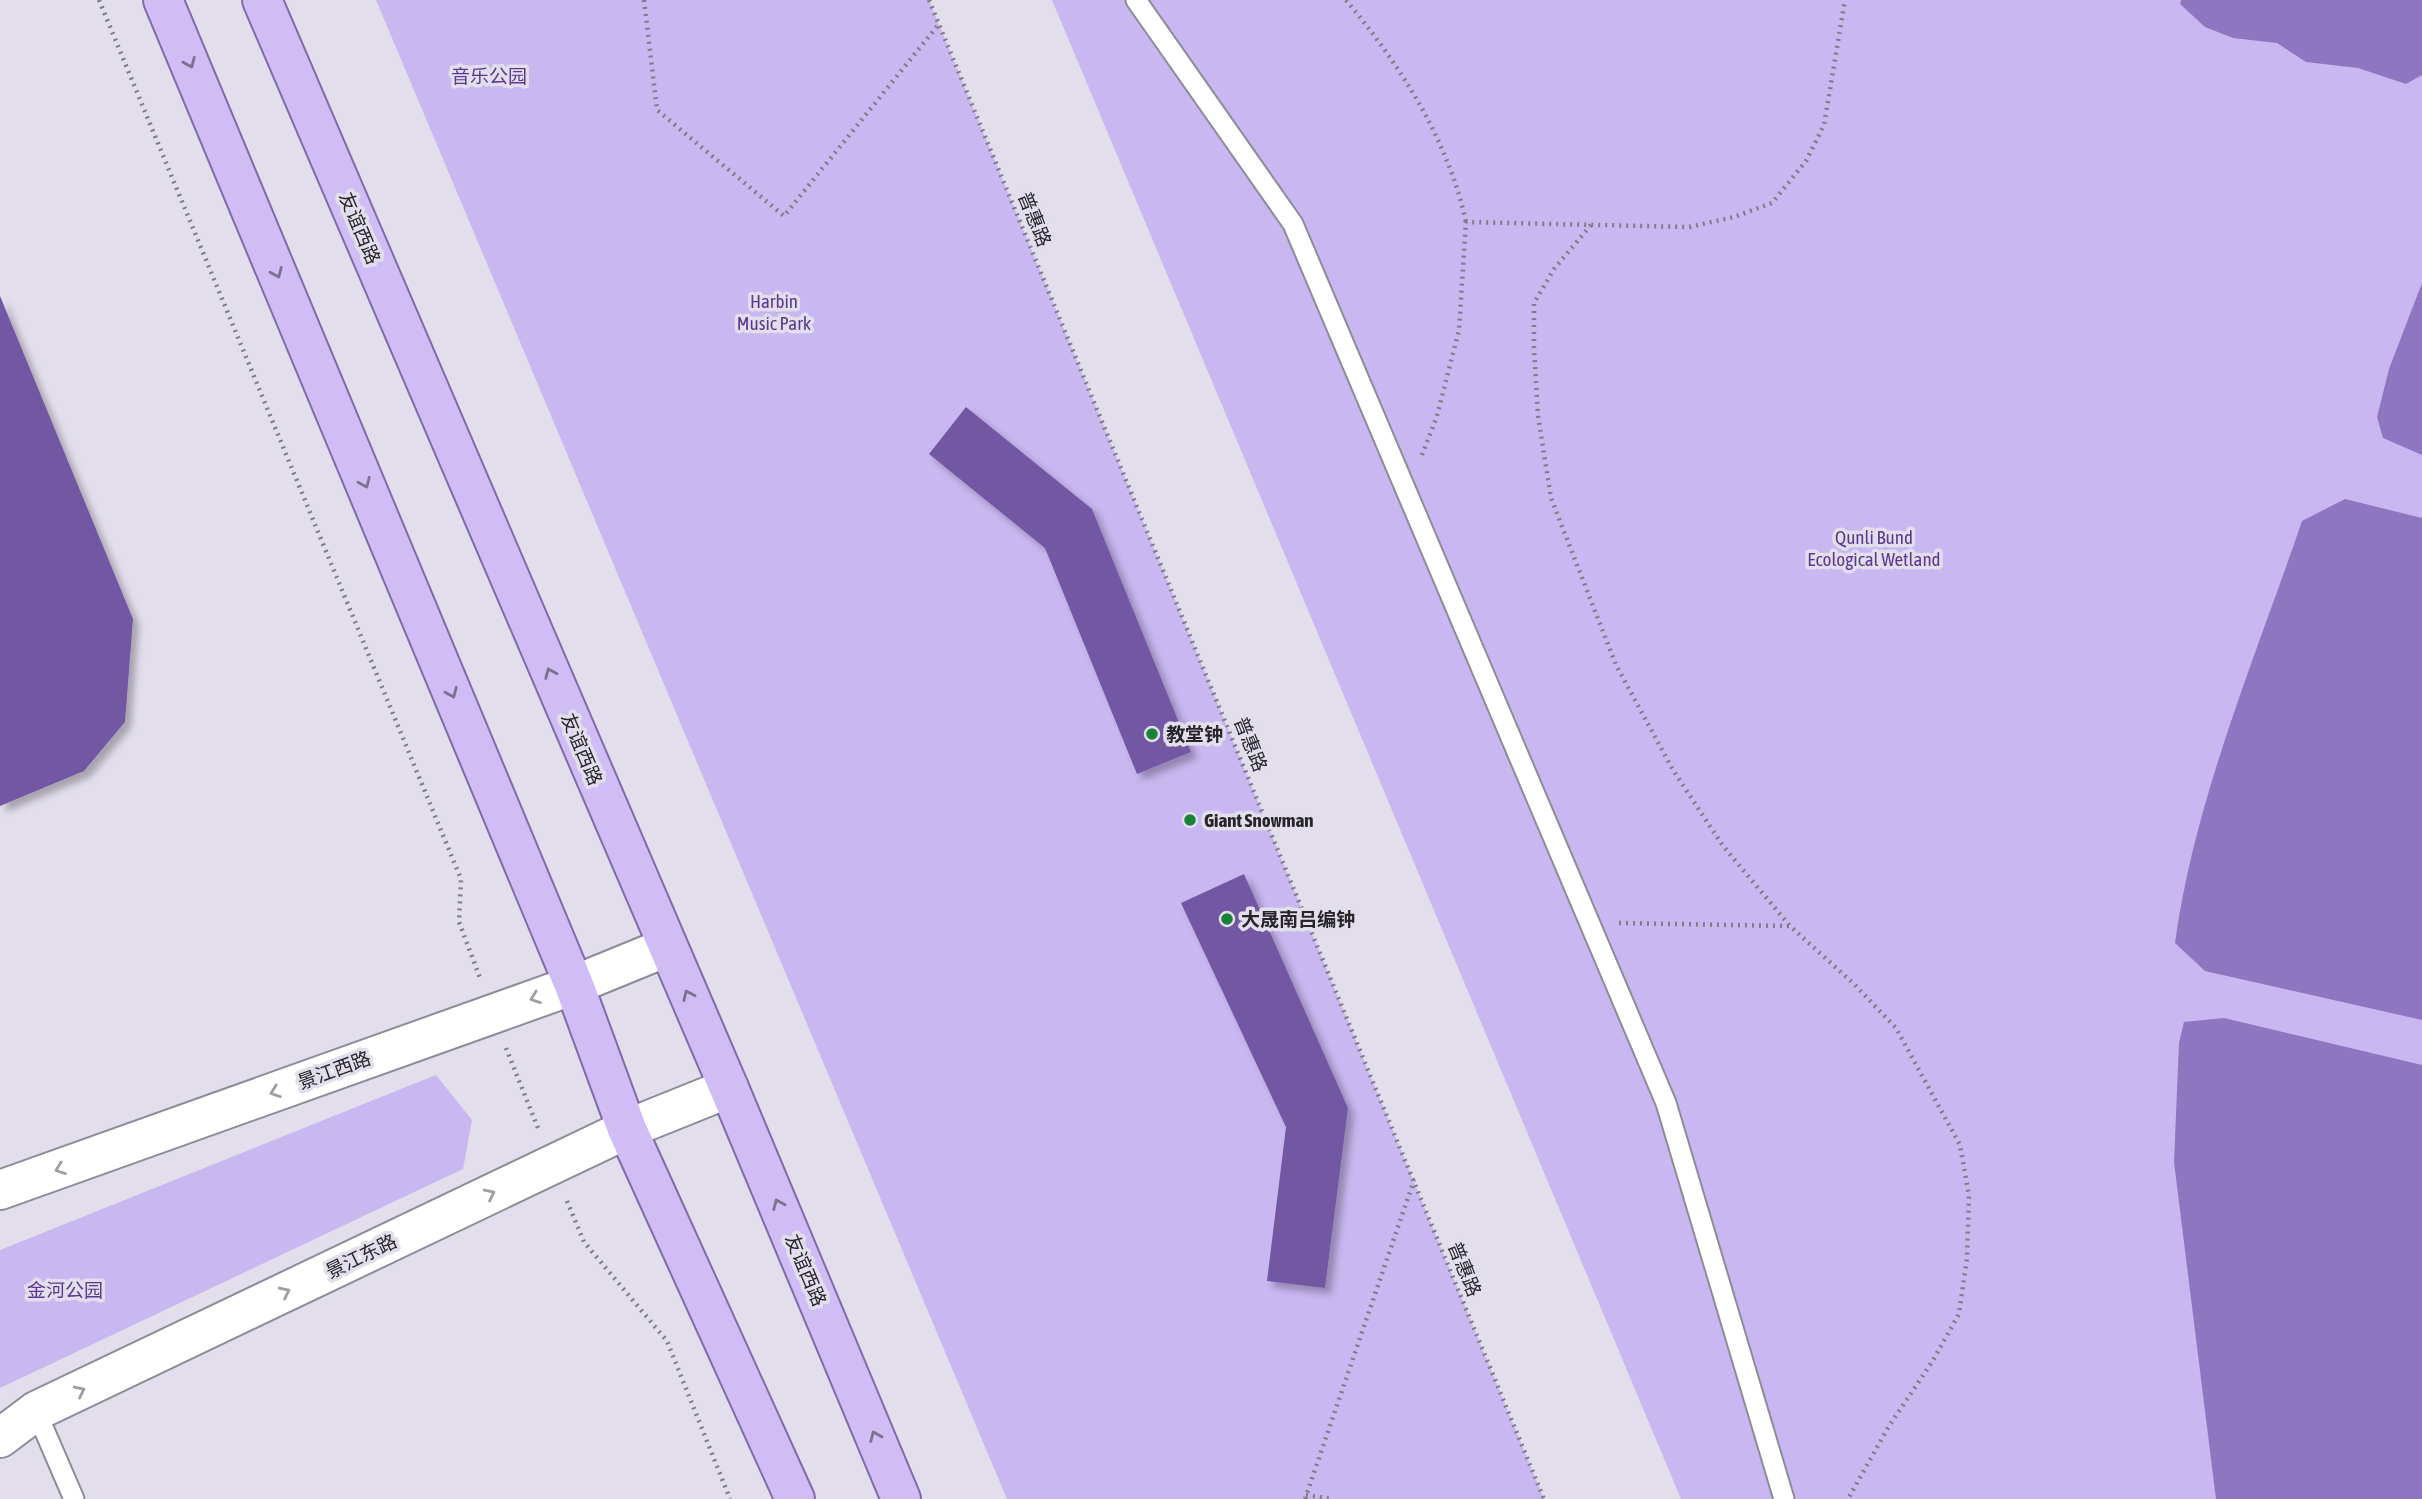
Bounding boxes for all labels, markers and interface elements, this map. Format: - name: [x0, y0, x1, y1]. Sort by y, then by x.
- one-way arrow: [181, 56, 195, 68]
- park label: 音乐公园: [451, 65, 527, 87]
- street label: 普惠路: [1014, 188, 1056, 250]
- street label: 友谊西路: [335, 189, 385, 267]
- one-way arrow: [269, 266, 283, 278]
- park label: Harbin Music Park: [737, 290, 812, 334]
- one-way arrow: [356, 476, 370, 488]
- park label: Qunli Bund Ecological Wetland: [1807, 526, 1941, 570]
- one-way arrow: [544, 668, 558, 680]
- one-way arrow: [444, 686, 458, 698]
- street label: 友谊西路: [557, 710, 607, 788]
- street label: 普惠路: [1230, 713, 1272, 775]
- place label: 教堂钟: [1166, 723, 1223, 745]
- marker: 教堂钟: [1144, 726, 1160, 742]
- place label: Giant Snowman: [1204, 809, 1314, 831]
- marker: Giant Snowman: [1182, 812, 1198, 828]
- place label: 大晟南吕编钟: [1241, 908, 1355, 930]
- marker: 大晟南吕编钟: [1219, 911, 1235, 927]
- one-way arrow: [682, 989, 696, 1002]
- one-way arrow: [529, 990, 541, 1004]
- street label: 景江西路: [295, 1047, 373, 1093]
- one-way arrow: [269, 1084, 281, 1098]
- one-way arrow: [55, 1161, 67, 1175]
- one-way arrow: [483, 1188, 495, 1202]
- one-way arrow: [772, 1198, 786, 1210]
- street label: 景江东路: [322, 1229, 400, 1283]
- street label: 友谊西路: [781, 1231, 831, 1309]
- street label: 普惠路: [1444, 1238, 1486, 1300]
- park label: 金河公园: [27, 1279, 103, 1301]
- one-way arrow: [278, 1287, 290, 1301]
- one-way arrow: [73, 1385, 85, 1399]
- one-way arrow: [869, 1431, 883, 1443]

